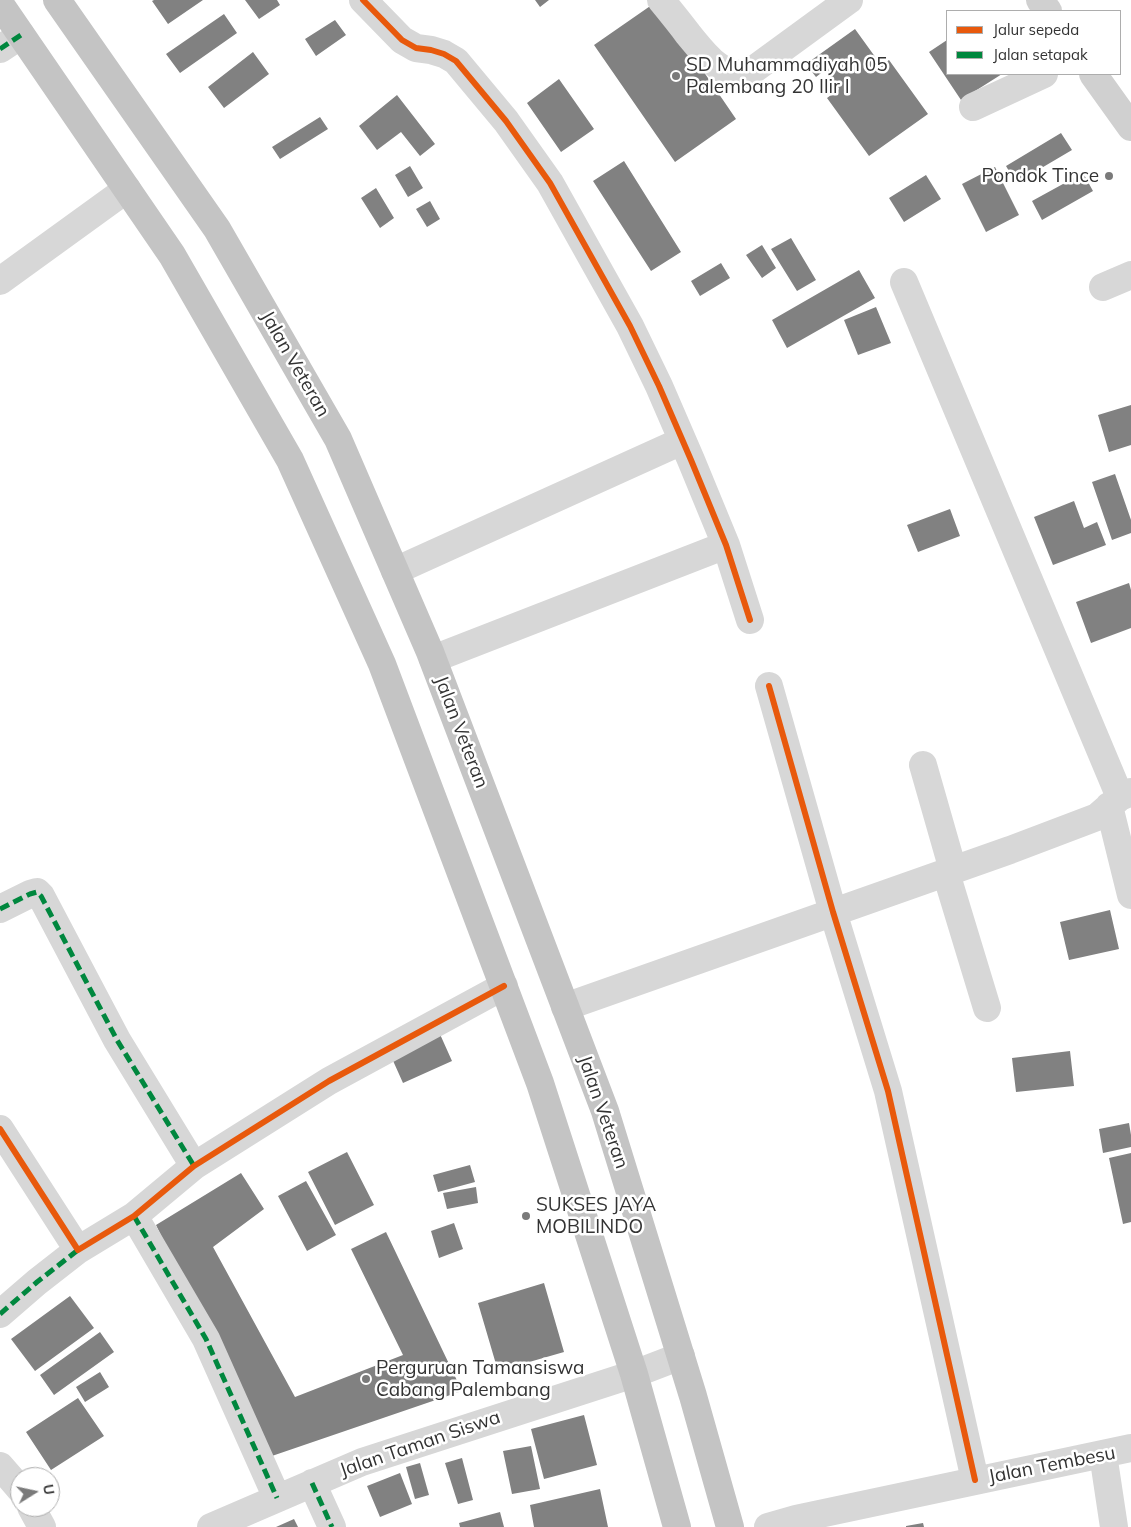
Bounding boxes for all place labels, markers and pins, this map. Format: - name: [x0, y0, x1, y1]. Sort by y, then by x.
- place label: SD Muhammadiyah 05 Palembang 20 Ilir I: [686, 54, 888, 98]
- marker: SD Muhammadiyah 05 Palembang 20 Ilir I: [670, 70, 682, 82]
- place label: Pondok Tince: [981, 165, 1099, 187]
- marker: Pondok Tince: [1103, 170, 1115, 182]
- place label: SUKSES JAYA MOBILINDO: [536, 1194, 656, 1238]
- marker: SUKSES JAYA MOBILINDO: [520, 1210, 532, 1222]
- place label: Perguruan Tamansiswa Cabang Palembang: [376, 1357, 584, 1401]
- marker: Perguruan Tamansiswa Cabang Palembang: [360, 1373, 372, 1385]

